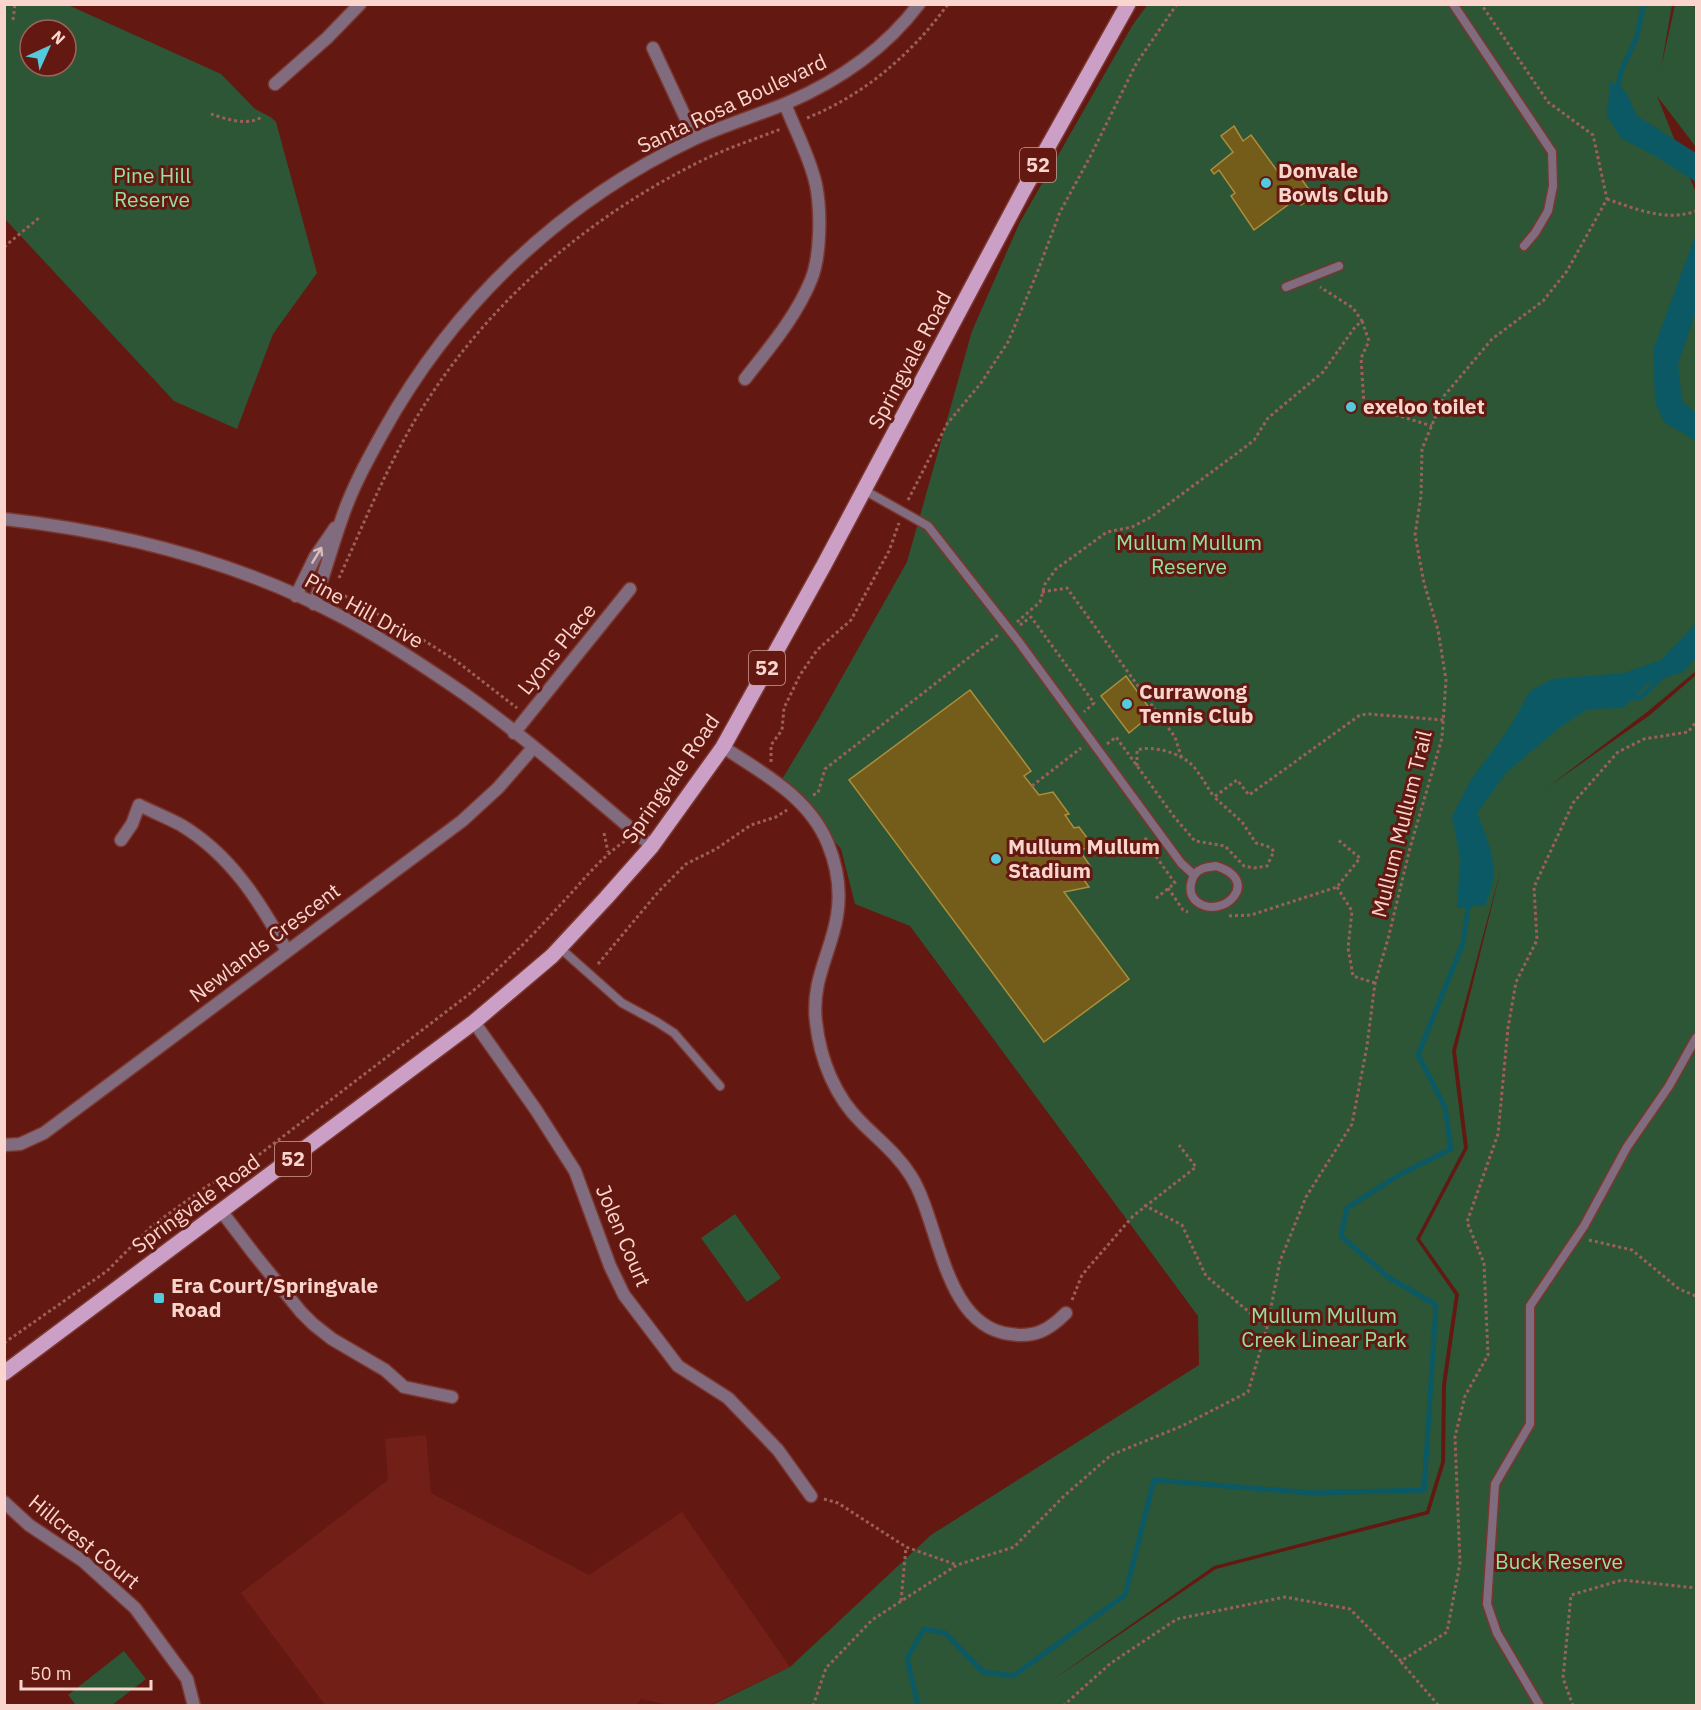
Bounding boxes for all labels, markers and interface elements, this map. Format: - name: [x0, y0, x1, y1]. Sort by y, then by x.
- north arrow: [18, 18, 78, 78]
- text: N: [47, 26, 70, 49]
- street label: Santa Rosa Boulevard: [632, 47, 831, 159]
- road number: 52: [1020, 148, 1056, 182]
- place label: Donvale Bowls Club: [1278, 156, 1389, 208]
- park label: Pine Hill Reserve: [113, 161, 191, 213]
- marker: Donvale Bowls Club: [1259, 176, 1273, 190]
- street label: Springvale Road: [861, 286, 957, 433]
- place label: exeloo toilet: [1363, 392, 1485, 420]
- marker: exeloo toilet: [1344, 400, 1358, 414]
- park label: Mullum Mullum Reserve: [1116, 528, 1262, 580]
- one-way arrow: [311, 547, 323, 564]
- street label: Pine Hill Drive: [300, 566, 429, 654]
- street label: Lyons Place: [511, 597, 602, 700]
- road number: 52: [749, 651, 785, 685]
- place label: Currawong Tennis Club: [1139, 677, 1254, 729]
- marker: Currawong Tennis Club: [1120, 697, 1134, 711]
- street label: Springvale Road: [615, 708, 725, 849]
- street label: Mullum Mullum Trail: [1364, 727, 1438, 920]
- place label: Mullum Mullum Stadium: [1008, 832, 1160, 884]
- marker: Mullum Mullum Stadium: [989, 852, 1003, 866]
- street label: Newlands Crescent: [183, 876, 346, 1008]
- road number: 52: [275, 1142, 311, 1176]
- street label: Springvale Road: [126, 1147, 265, 1259]
- street label: Jolen Court: [590, 1180, 658, 1291]
- place label: Era Court/Springvale Road: [171, 1271, 379, 1323]
- marker: Era Court/Springvale Road: [152, 1291, 166, 1305]
- park label: Mullum Mullum Creek Linear Park: [1241, 1301, 1407, 1353]
- street label: Hillcrest Court: [23, 1488, 146, 1595]
- park label: Buck Reserve: [1495, 1547, 1623, 1575]
- scale bar: [21, 1653, 152, 1691]
- text: 50 m: [30, 1662, 72, 1685]

